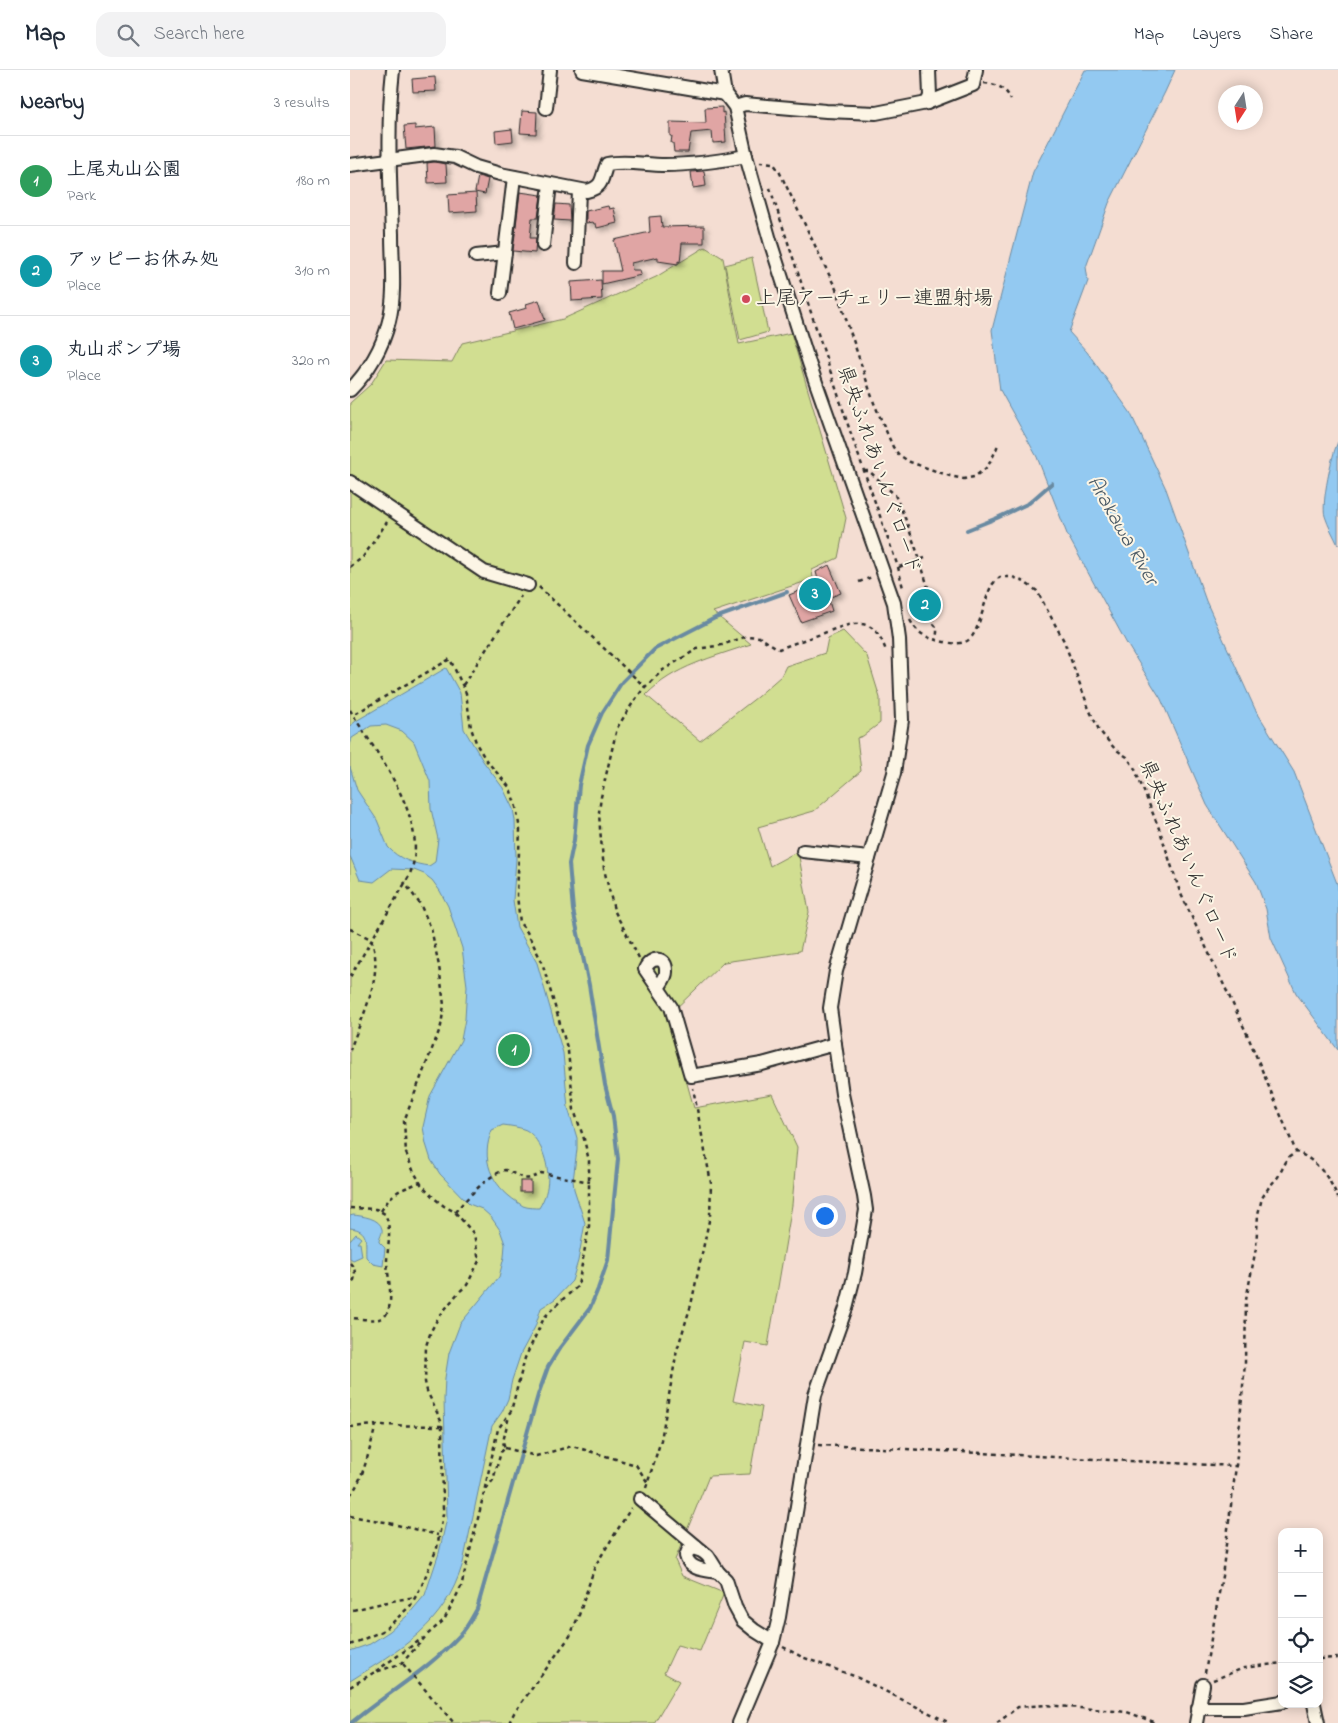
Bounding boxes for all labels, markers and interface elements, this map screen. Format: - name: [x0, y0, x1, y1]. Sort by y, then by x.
- search box: [96, 12, 446, 57]
- text: Map: [25, 17, 66, 52]
- icon: search: [114, 21, 142, 49]
- text: Search here: [154, 21, 245, 48]
- text: Map: [1134, 22, 1164, 48]
- text: Layers: [1192, 22, 1242, 48]
- text: Share: [1270, 22, 1313, 48]
- north arrow: [1218, 85, 1263, 130]
- text: Nearby: [20, 88, 84, 118]
- text: 3 results: [274, 91, 330, 115]
- text: 上尾丸山公園: [67, 157, 181, 184]
- text: 1: [33, 169, 39, 193]
- text: 180 m: [296, 169, 330, 193]
- text: Park: [67, 184, 96, 208]
- text: アッピーお休み処: [67, 247, 218, 274]
- text: 2: [32, 259, 40, 283]
- text: 310 m: [295, 259, 330, 283]
- text: Place: [67, 274, 101, 298]
- place label: 上尾アーチェリー連盟射場: [756, 285, 993, 314]
- marker: 上尾アーチェリー連盟射場: [740, 293, 752, 305]
- text: 丸山ポンプ場: [67, 337, 181, 364]
- text: 3: [33, 349, 39, 373]
- text: 320 m: [292, 349, 330, 373]
- street label: 県央ふれあいんぐロード: [829, 361, 927, 579]
- text: Place: [67, 364, 101, 388]
- water label: Arakawa River: [1079, 471, 1167, 593]
- pin: 3: [799, 575, 831, 613]
- pin: 2: [909, 586, 941, 624]
- street label: 県央ふれあいんぐロード: [1131, 755, 1243, 969]
- pin: 1: [498, 1031, 530, 1069]
- your location: [812, 1203, 838, 1229]
- map controls: [1278, 1528, 1323, 1708]
- button: +: [1278, 1528, 1323, 1573]
- button: −: [1278, 1573, 1323, 1618]
- button: locate: [1278, 1618, 1323, 1663]
- button: layers: [1278, 1663, 1323, 1708]

